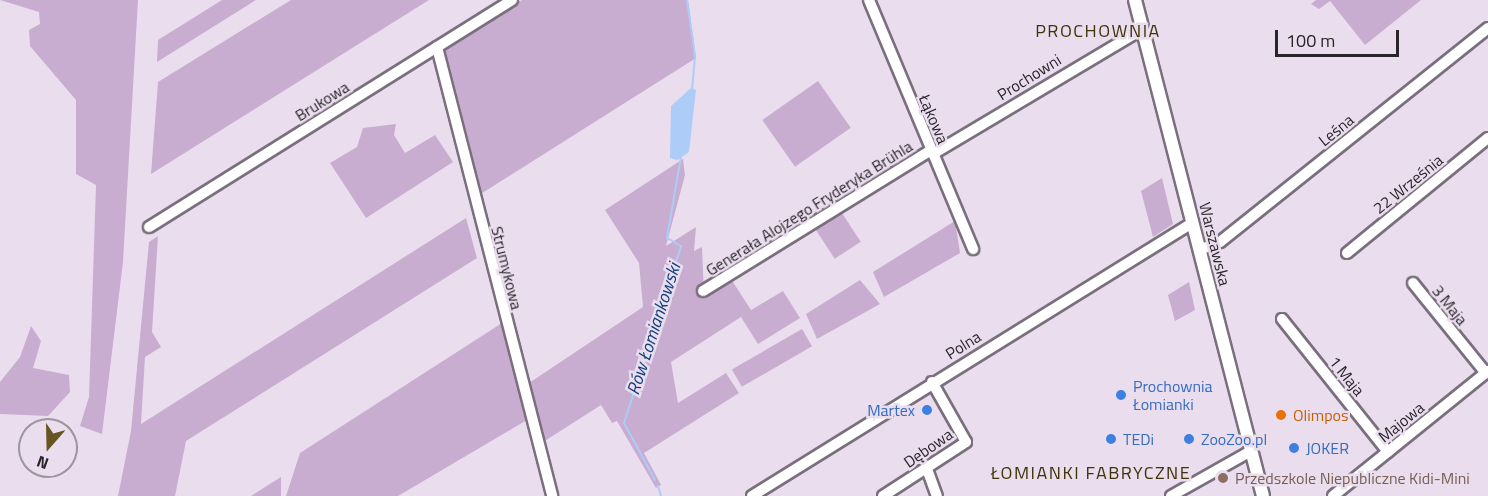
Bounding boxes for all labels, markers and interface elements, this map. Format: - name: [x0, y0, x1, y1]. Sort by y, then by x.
- scale bar: [1278, 18, 1402, 56]
- district label: PROCHOWNIA: [1035, 20, 1161, 42]
- text: 100 m: [1286, 27, 1335, 54]
- street label: Prochowni: [994, 50, 1064, 104]
- street label: Brukowa: [292, 77, 352, 125]
- street label: Łąkowa: [915, 91, 953, 147]
- street label: Leśna: [1315, 110, 1357, 150]
- street label: Generała Alojzego Fryderyka Brühla: [702, 136, 916, 280]
- street label: 22 Września: [1369, 150, 1447, 218]
- street label: Warszawska: [1195, 200, 1235, 288]
- street label: Strumykowa: [487, 224, 527, 312]
- water label: Rów Łomiankowski: [623, 261, 685, 397]
- street label: 3 Maja: [1428, 281, 1472, 329]
- street label: Polna: [942, 327, 984, 363]
- street label: 1 Maja: [1325, 352, 1369, 400]
- place label: Prochownia Łomianki: [1133, 376, 1213, 414]
- marker: Prochownia Łomianki: [1114, 388, 1128, 402]
- street label: Majowa: [1374, 398, 1428, 446]
- place label: Martex: [867, 400, 915, 420]
- marker: Martex: [920, 403, 934, 417]
- place label: Olimpos: [1293, 405, 1348, 425]
- marker: Olimpos: [1274, 408, 1288, 422]
- north arrow: [18, 418, 78, 478]
- street label: Dębowa: [900, 424, 956, 472]
- place label: TEDi: [1123, 429, 1154, 449]
- place label: ZooZoo.pl: [1201, 429, 1267, 449]
- marker: TEDi: [1104, 432, 1118, 446]
- marker: ZooZoo.pl: [1182, 432, 1196, 446]
- place label: JOKER: [1306, 438, 1349, 458]
- marker: JOKER: [1287, 441, 1301, 455]
- text: N: [33, 450, 52, 476]
- district label: ŁOMIANKI FABRYCZNE: [991, 462, 1191, 484]
- place label: Przedszkole Niepubliczne Kidi-Mini: [1235, 468, 1470, 488]
- marker: Przedszkole Niepubliczne Kidi-Mini: [1216, 471, 1230, 485]

